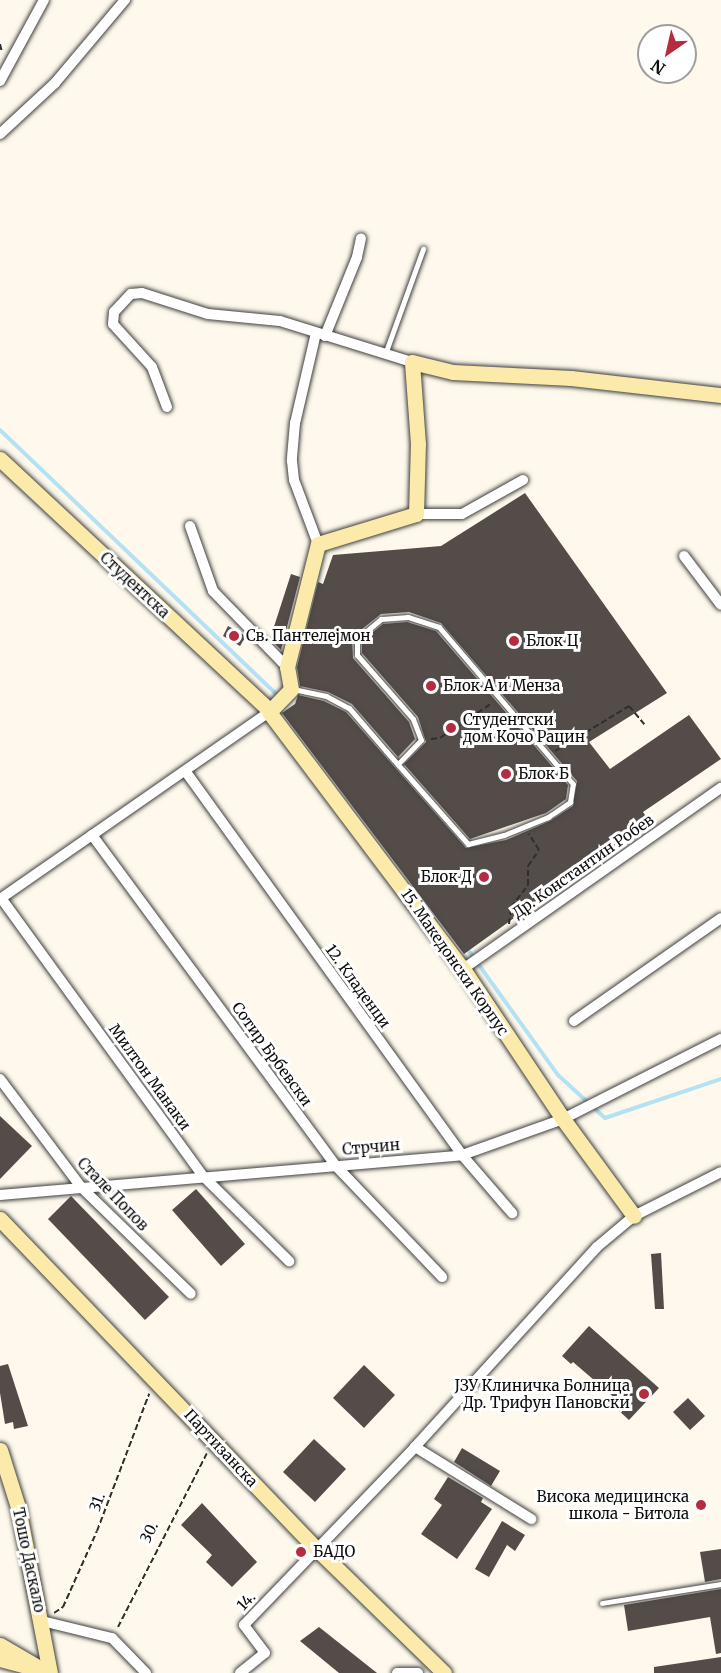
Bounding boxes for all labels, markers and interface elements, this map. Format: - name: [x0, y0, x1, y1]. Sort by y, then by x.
- north arrow: [637, 24, 697, 84]
- text: N: [647, 55, 669, 79]
- street label: Студентска: [97, 548, 173, 622]
- place label: Св. Пантелејмон: [246, 627, 371, 645]
- marker: Св. Пантелејмон: [227, 629, 241, 643]
- place label: Блок Ц: [526, 632, 579, 650]
- marker: Блок Ц: [507, 634, 521, 648]
- place label: Блок А и Менза: [443, 677, 560, 695]
- marker: Блок А и Менза: [424, 679, 438, 693]
- place label: Студентски дом Кочо Рацин: [463, 710, 585, 745]
- marker: Студентски дом Кочо Рацин: [444, 721, 458, 735]
- place label: Блок Б: [518, 765, 569, 783]
- marker: Блок Б: [499, 767, 513, 781]
- street label: Др. Константин Робев: [509, 810, 657, 922]
- place label: Блок Д: [421, 868, 472, 886]
- marker: Блок Д: [477, 870, 491, 884]
- street label: 15. Македонски Корпус: [398, 885, 512, 1039]
- street label: 12. Кладенци: [322, 941, 394, 1031]
- street label: Сотир Брбевски: [228, 999, 316, 1109]
- street label: Милтон Манаки: [105, 1020, 195, 1134]
- street label: Стрчин: [341, 1136, 401, 1158]
- street label: Стале Попов: [74, 1154, 152, 1234]
- place label: ЈЗУ Клиничка Болница Др. Трифун Пановски: [455, 1376, 630, 1411]
- marker: ЈЗУ Клиничка Болница Др. Трифун Пановски: [635, 1385, 653, 1403]
- street label: Партизанска: [181, 1406, 261, 1490]
- place label: Висока медицинска школа - Битола: [537, 1487, 689, 1522]
- street label: 31.: [85, 1490, 109, 1514]
- marker: Висока медицинска школа - Битола: [694, 1498, 708, 1512]
- street label: Тошо Даскало: [9, 1506, 49, 1614]
- street label: 30.: [136, 1518, 162, 1546]
- place label: БАДО: [313, 1543, 355, 1561]
- marker: БАДО: [294, 1545, 308, 1559]
- street label: 14.: [233, 1588, 259, 1614]

